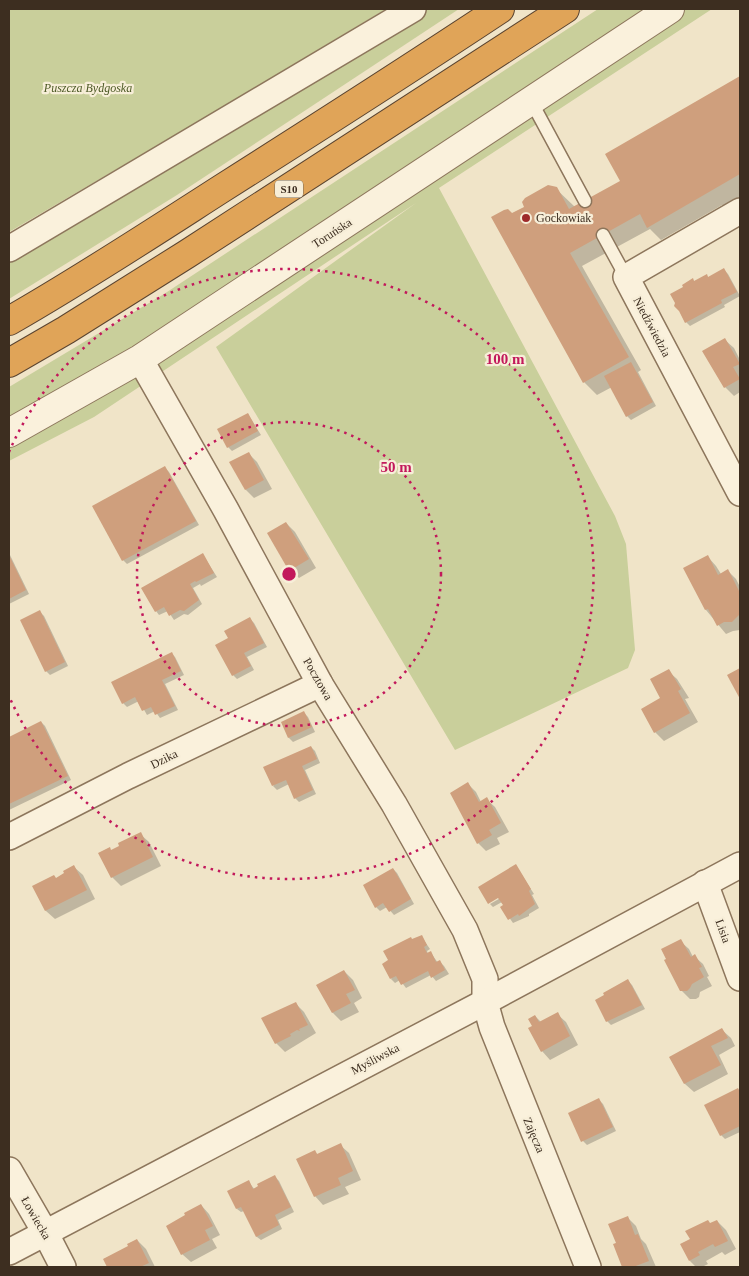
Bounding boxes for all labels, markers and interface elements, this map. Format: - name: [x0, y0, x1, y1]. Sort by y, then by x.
- park label: Puszcza Bydgoska: [43, 81, 132, 95]
- road number: S10: [275, 180, 303, 198]
- place label: Gockowiak: [536, 211, 591, 225]
- marker: Gockowiak: [520, 212, 532, 224]
- street label: Toruńska: [310, 215, 355, 251]
- street label: Niedźwiedzia: [630, 295, 674, 360]
- text: 100 m: [486, 351, 525, 367]
- text: 50 m: [380, 459, 412, 475]
- centre of rings: [280, 565, 298, 583]
- street label: Pocztowa: [300, 655, 336, 703]
- street label: Dzika: [148, 746, 181, 772]
- street label: Lisia: [712, 917, 734, 945]
- street label: Myśliwska: [348, 1040, 402, 1078]
- street label: Zajęcza: [520, 1115, 548, 1156]
- street label: Łowiecka: [18, 1194, 54, 1243]

